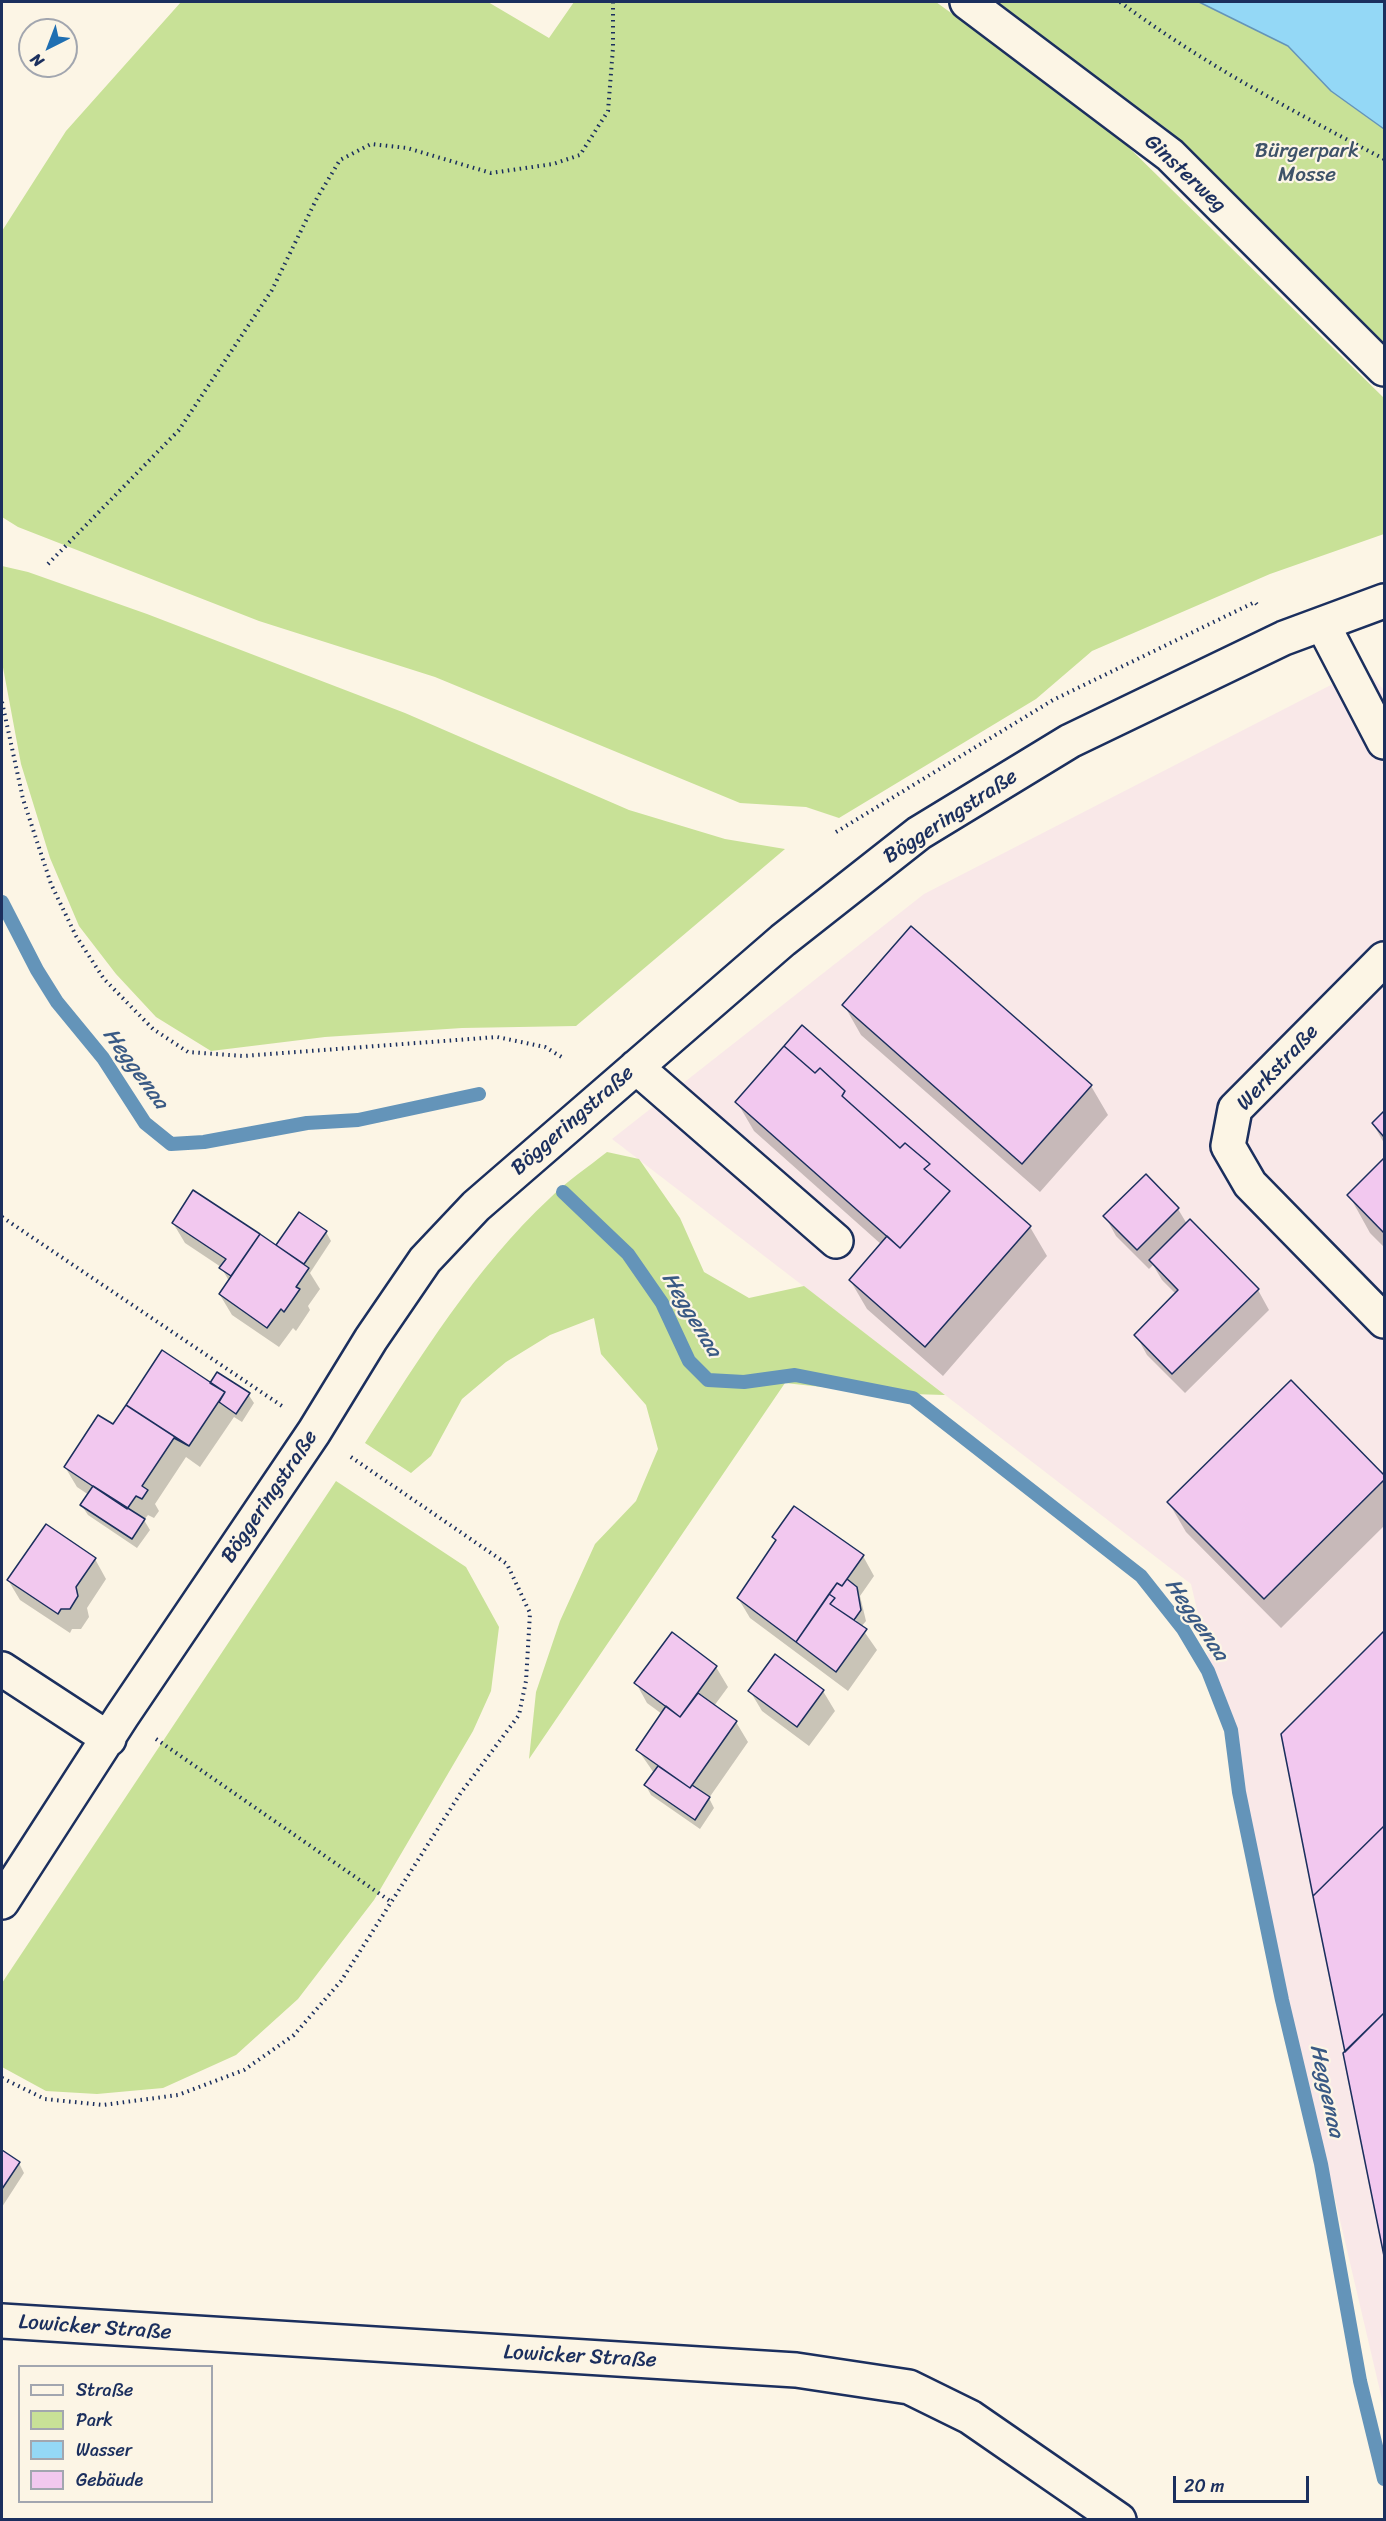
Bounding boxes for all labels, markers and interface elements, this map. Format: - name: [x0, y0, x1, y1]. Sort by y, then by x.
- north arrow: [18, 18, 78, 78]
- text: N: [23, 46, 51, 75]
- street label: Ginsterweg: [1139, 130, 1231, 218]
- park label: Bürgerpark Mosse: [1255, 139, 1359, 189]
- street label: Böggeringstraße: [879, 764, 1023, 870]
- street label: Werkstraße: [1232, 1020, 1324, 1116]
- water label: Heggenaa: [97, 1023, 173, 1115]
- street label: Böggeringstraße: [506, 1061, 640, 1181]
- water label: Heggenaa: [655, 1268, 727, 1362]
- street label: Böggeringstraße: [216, 1426, 324, 1568]
- water label: Heggenaa: [1159, 1573, 1233, 1667]
- water label: Heggenaa: [1303, 2042, 1349, 2140]
- street label: Lowicker Straße: [18, 2310, 172, 2346]
- street label: Lowicker Straße: [503, 2340, 657, 2374]
- legend: [18, 2365, 213, 2503]
- text: Straße: [76, 2374, 133, 2406]
- text: Park: [76, 2404, 113, 2436]
- text: Wasser: [76, 2434, 132, 2466]
- text: Gebäude: [76, 2464, 143, 2496]
- scale bar: [1176, 2464, 1312, 2502]
- text: 20 m: [1184, 2470, 1224, 2502]

